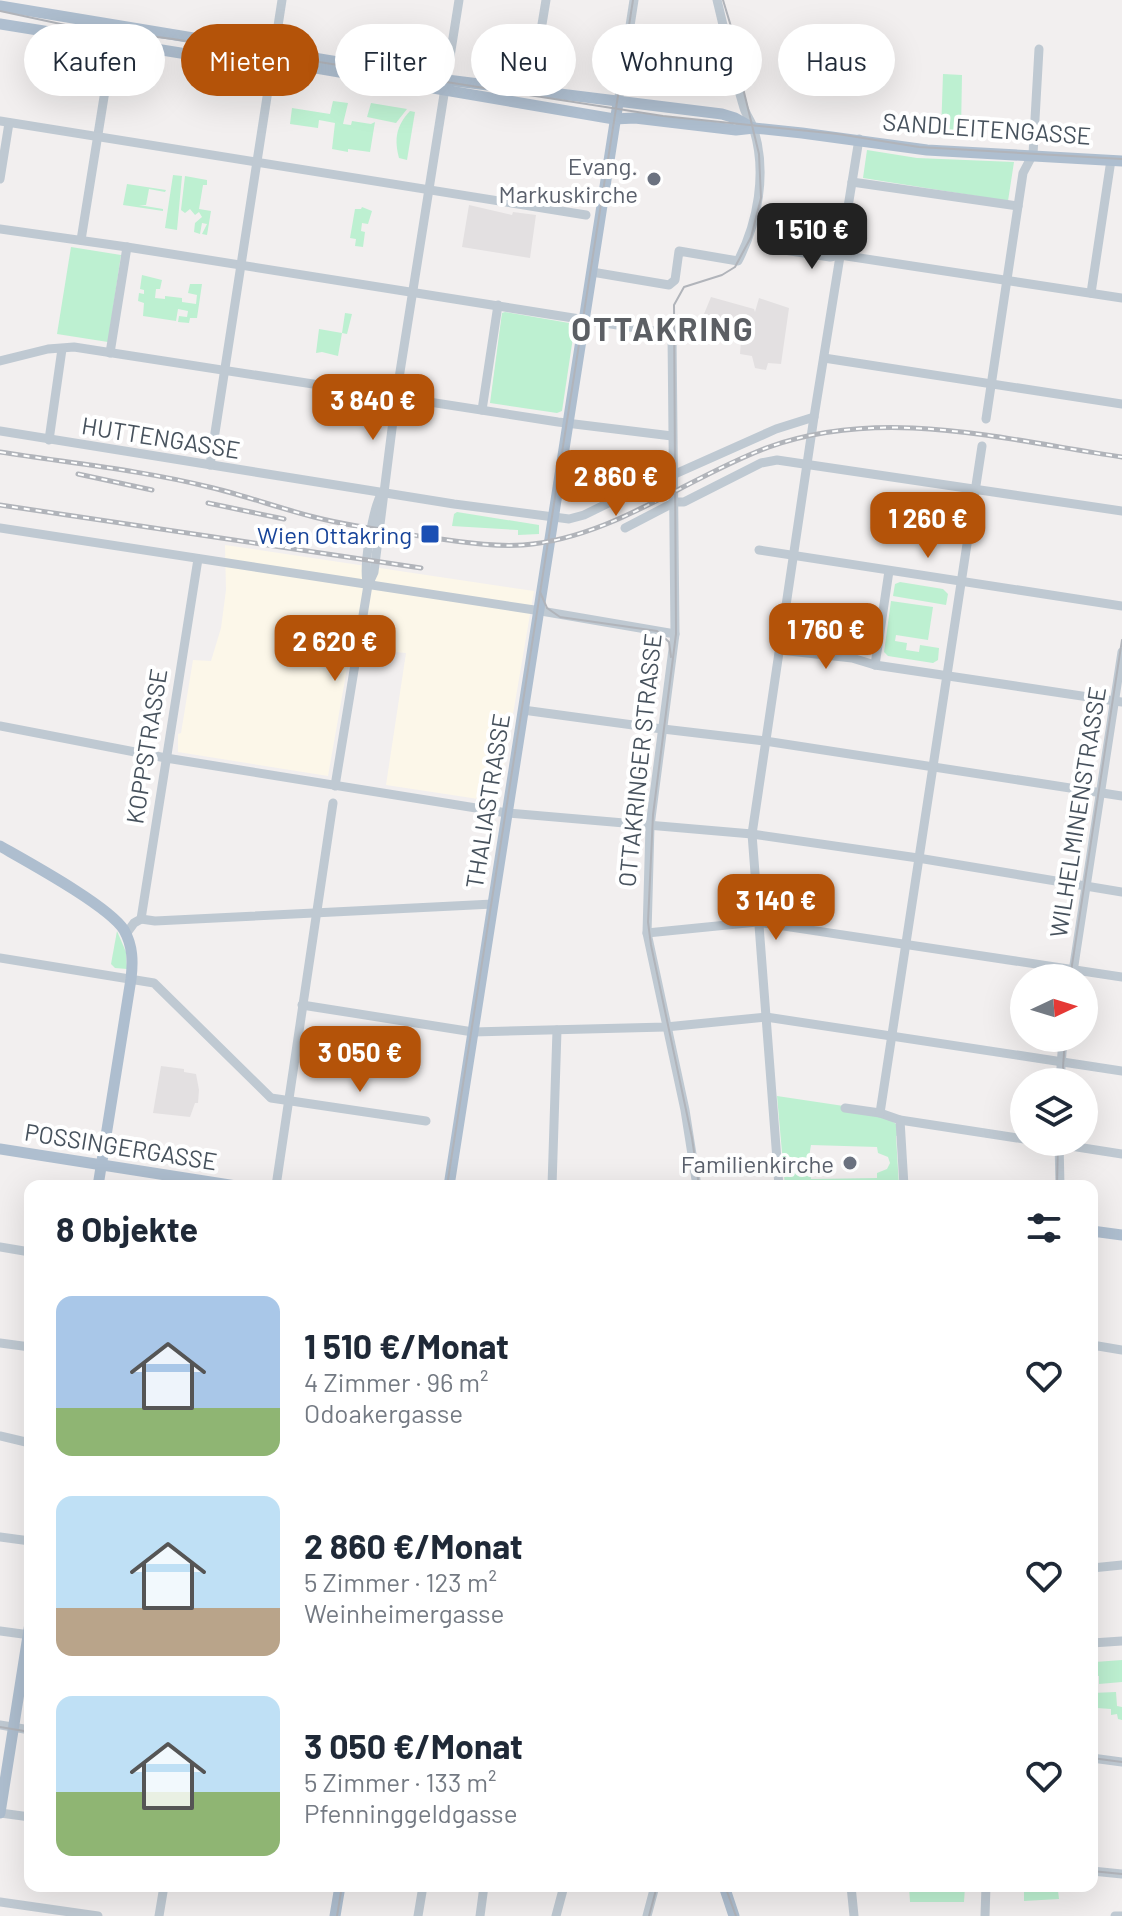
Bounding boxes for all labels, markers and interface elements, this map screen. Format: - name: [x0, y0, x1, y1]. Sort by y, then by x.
- chip: Kaufen: [24, 24, 165, 96]
- chip: Mieten: [181, 24, 319, 96]
- chip: Filter: [335, 24, 455, 96]
- chip: Neu: [471, 24, 576, 96]
- chip: Wohnung: [592, 24, 762, 96]
- chip: Haus: [778, 24, 895, 96]
- street label: SANDLEITENGASSE: [882, 106, 1092, 150]
- place label: Evang. Markuskirche: [499, 151, 638, 208]
- marker: Evang. Markuskirche: [645, 170, 663, 188]
- pin: 1 510 €: [738, 203, 886, 271]
- text: 1 510 €: [775, 213, 849, 244]
- district label: OTTAKRING: [571, 309, 755, 347]
- pin: 3 840 €: [299, 374, 447, 442]
- text: 3 840 €: [330, 384, 416, 415]
- street label: HUTTENGASSE: [80, 410, 242, 464]
- pin: 2 860 €: [542, 450, 690, 518]
- text: 2 860 €: [574, 460, 658, 491]
- pin: 1 260 €: [854, 492, 1002, 560]
- text: 1 260 €: [888, 502, 968, 533]
- place label: Wien Ottakring: [257, 520, 412, 549]
- marker: Wien Ottakring: [419, 523, 441, 545]
- pin: 1 760 €: [752, 603, 900, 671]
- text: 1 760 €: [787, 613, 865, 644]
- pin: 2 620 €: [261, 615, 409, 683]
- text: 2 620 €: [293, 625, 377, 656]
- street label: OTTAKRINGER STRASSE: [611, 632, 667, 888]
- street label: KOPPSTRASSE: [119, 666, 173, 826]
- street label: WILHELMINENSTRASSE: [1043, 684, 1111, 940]
- street label: THALIASTRASSE: [459, 711, 515, 891]
- pin: 3 140 €: [702, 874, 850, 942]
- text: 3 140 €: [736, 884, 816, 915]
- north arrow: [1010, 964, 1098, 1052]
- map controls: [1010, 964, 1098, 1156]
- pin: 3 050 €: [286, 1026, 434, 1094]
- text: 3 050 €: [318, 1036, 402, 1067]
- button: layers: [1010, 1068, 1098, 1156]
- street label: POSSINGERGASSE: [23, 1116, 219, 1176]
- place label: Familienkirche: [681, 1149, 834, 1178]
- marker: Familienkirche: [841, 1154, 859, 1172]
- icon: filters: [1022, 1206, 1066, 1250]
- text: 8 Objekte: [56, 1208, 198, 1249]
- text: 1 510 €/Monat: [304, 1325, 509, 1366]
- icon: home: [120, 1328, 216, 1424]
- icon: heart: [1022, 1354, 1066, 1398]
- text: 4 Zimmer · 96 m²: [304, 1366, 489, 1397]
- text: Odoakergasse: [304, 1397, 463, 1428]
- text: 2 860 €/Monat: [304, 1525, 523, 1566]
- icon: home: [120, 1528, 216, 1624]
- icon: heart: [1022, 1554, 1066, 1598]
- text: 5 Zimmer · 123 m²: [304, 1566, 497, 1597]
- text: Weinheimergasse: [304, 1597, 504, 1628]
- text: 3 050 €/Monat: [304, 1725, 523, 1766]
- icon: home: [120, 1728, 216, 1824]
- icon: heart: [1022, 1754, 1066, 1798]
- text: 5 Zimmer · 133 m²: [304, 1766, 497, 1797]
- text: Pfenninggeldgasse: [304, 1797, 518, 1828]

